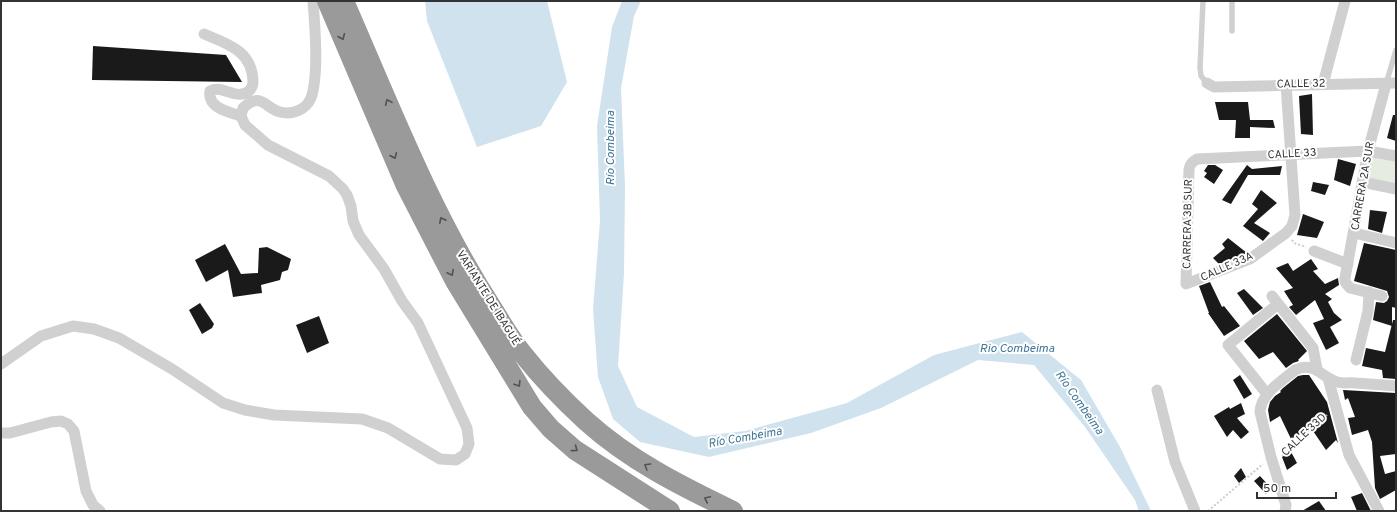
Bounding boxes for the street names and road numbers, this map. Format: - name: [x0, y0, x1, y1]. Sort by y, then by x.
- street label: CALLE 32: [1276, 77, 1326, 91]
- street label: CARRERA 2A SUR: [1348, 141, 1378, 231]
- street label: CALLE 33: [1267, 146, 1317, 162]
- street label: CARRERA 3B SUR: [1180, 179, 1196, 269]
- street label: VARIANTE DE IBAGUÉ: [453, 247, 524, 348]
- street label: CALLE 33A: [1198, 249, 1256, 285]
- street label: CALLE 33D: [1279, 411, 1329, 459]

